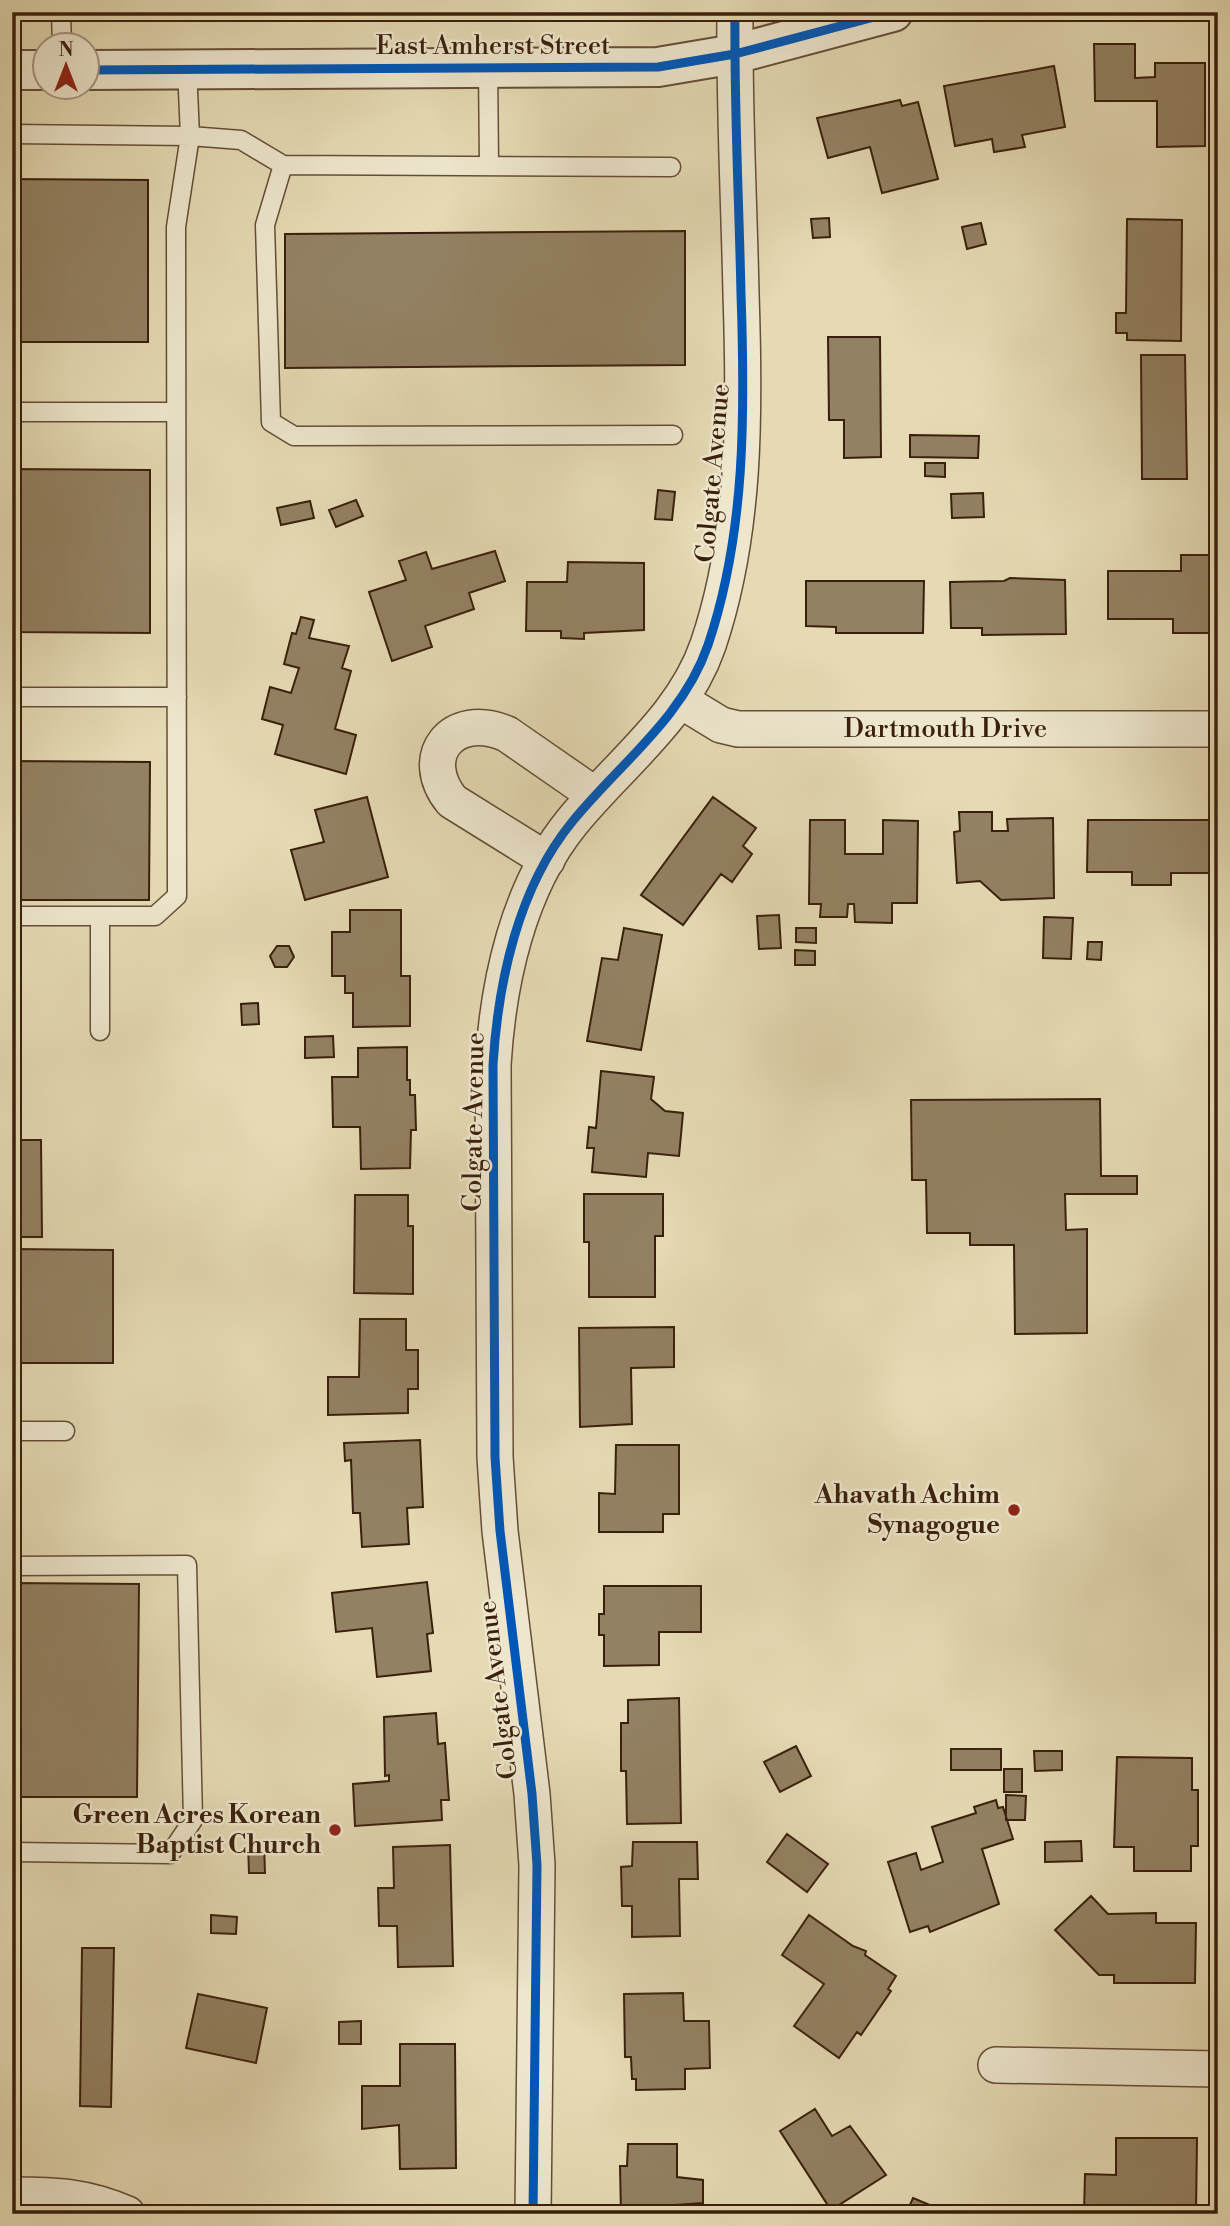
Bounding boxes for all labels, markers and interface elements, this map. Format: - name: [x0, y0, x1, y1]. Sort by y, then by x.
- street label: East Amherst Street: [376, 30, 610, 62]
- north arrow: [32, 32, 102, 102]
- text: N: [58, 38, 74, 62]
- street label: Colgate Avenue: [689, 382, 737, 564]
- street label: Dartmouth Drive: [844, 713, 1047, 745]
- street label: Colgate Avenue: [456, 1032, 492, 1212]
- place label: Ahavath Achim Synagogue: [814, 1479, 1000, 1541]
- marker: Ahavath Achim Synagogue: [1006, 1502, 1022, 1518]
- street label: Colgate Avenue: [471, 1599, 525, 1781]
- place label: Green Acres Korean Baptist Church: [73, 1799, 321, 1861]
- marker: Green Acres Korean Baptist Church: [327, 1822, 343, 1838]

